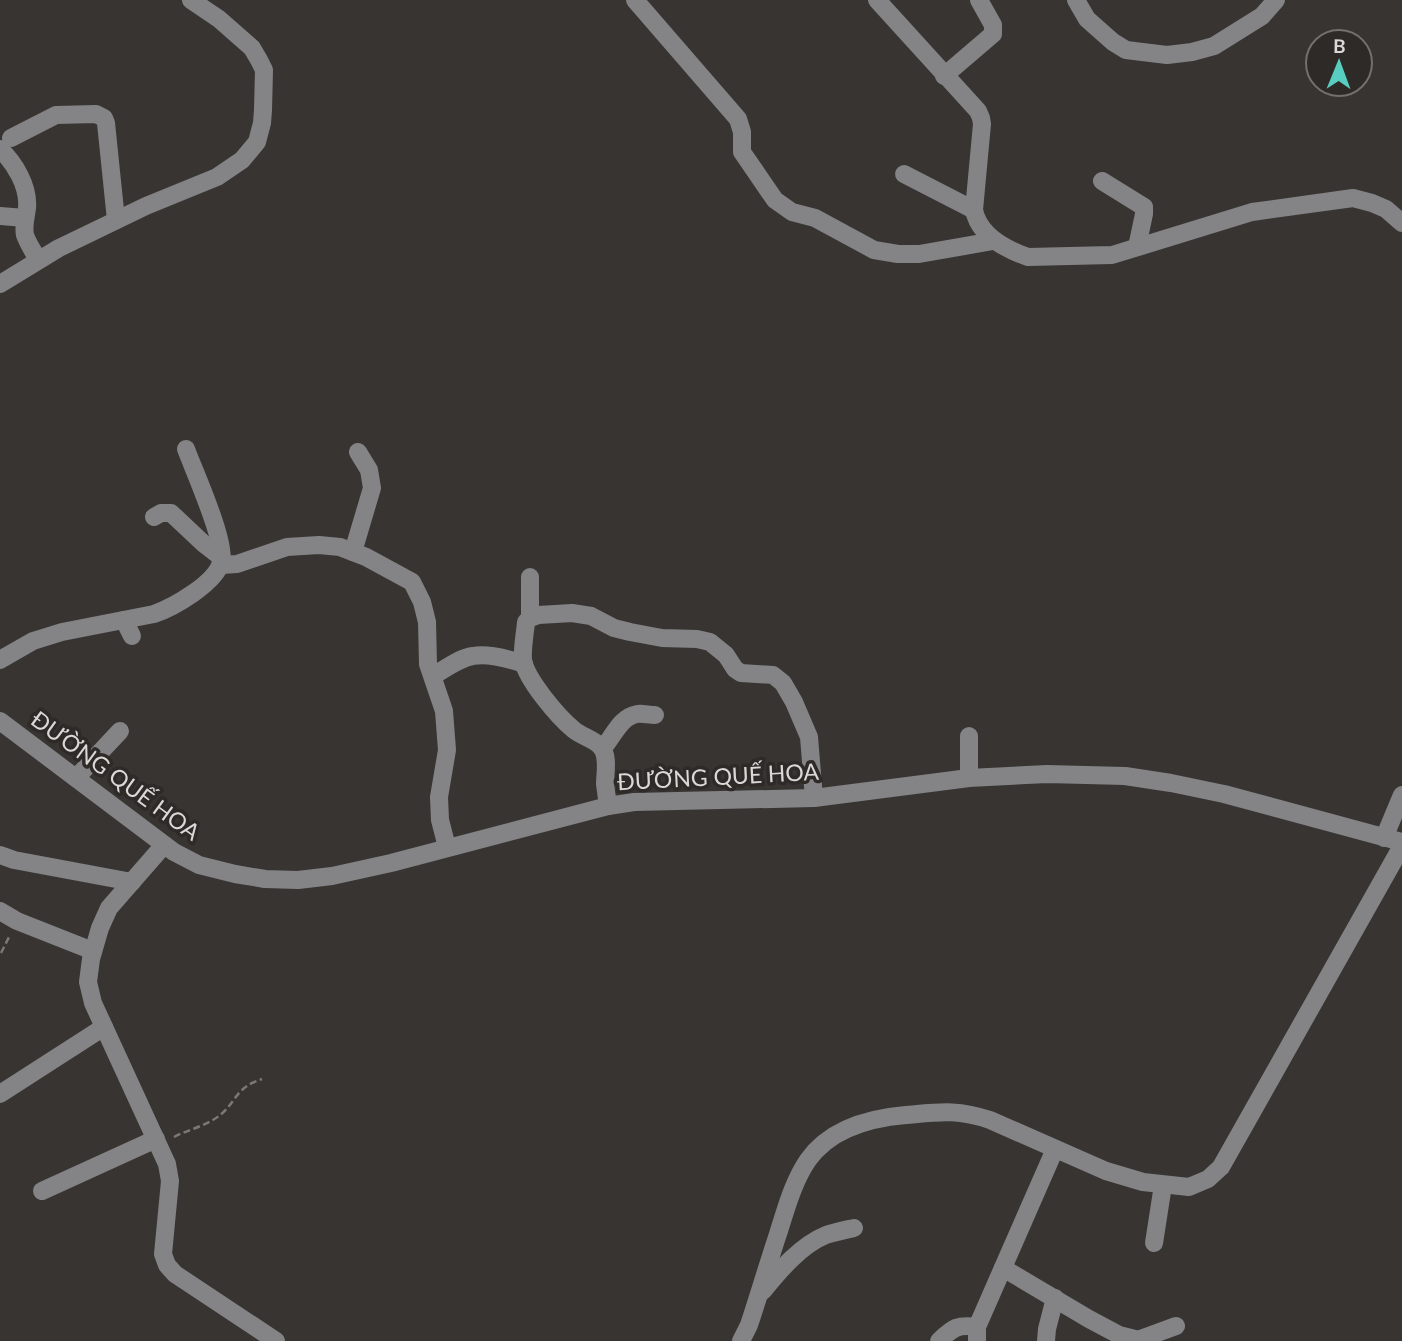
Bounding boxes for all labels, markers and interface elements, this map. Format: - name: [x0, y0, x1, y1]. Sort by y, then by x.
- north arrow: [1304, 28, 1374, 98]
- text: B: [1333, 34, 1346, 57]
- street label: ĐƯỜNG QUẾ HOA: [26, 704, 206, 846]
- street label: ĐƯỜNG QUẾ HOA: [616, 757, 820, 795]

